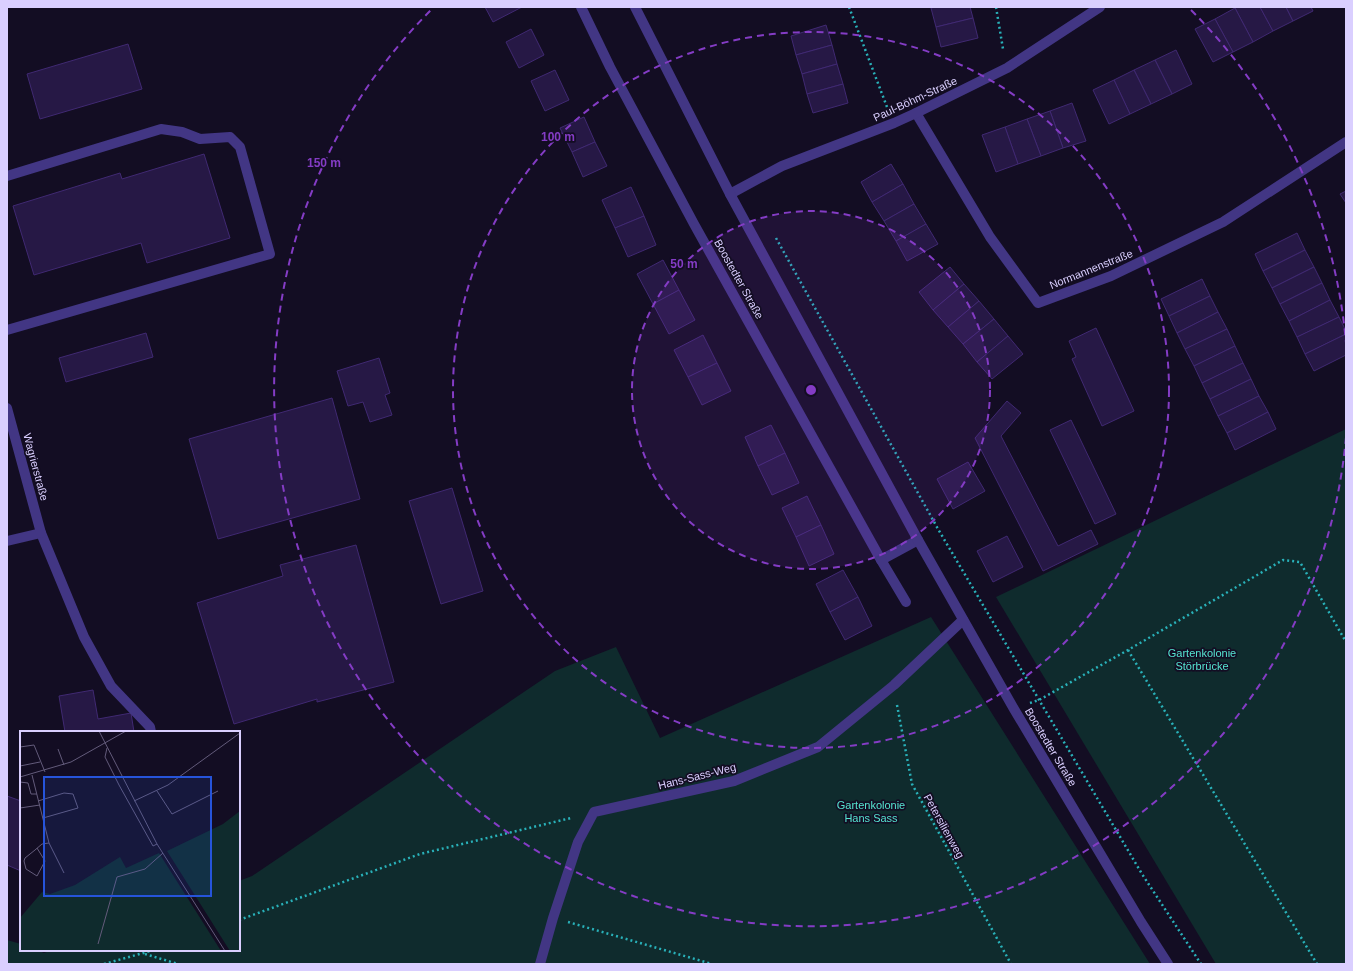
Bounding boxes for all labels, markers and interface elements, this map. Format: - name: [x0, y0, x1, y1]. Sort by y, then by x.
- street label: Paul-Böhm-Straße: [871, 74, 959, 124]
- text: 100 m: [541, 130, 575, 144]
- text: 150 m: [307, 156, 341, 170]
- street label: Boostedter Straße: [712, 237, 766, 321]
- street label: Normannenstraße: [1048, 247, 1134, 291]
- text: 50 m: [670, 257, 698, 271]
- centre of rings: [804, 383, 818, 397]
- street label: Wagrierstraße: [21, 432, 51, 502]
- park label: Gartenkolonie Störbrücke: [1168, 647, 1236, 672]
- street label: Boostedter Straße: [1023, 706, 1079, 788]
- inset map: [20, 731, 240, 951]
- street label: Hans-Sass-Weg: [657, 761, 737, 791]
- street label: Petersilienweg: [921, 792, 967, 860]
- park label: Gartenkolonie Hans Sass: [837, 799, 905, 824]

